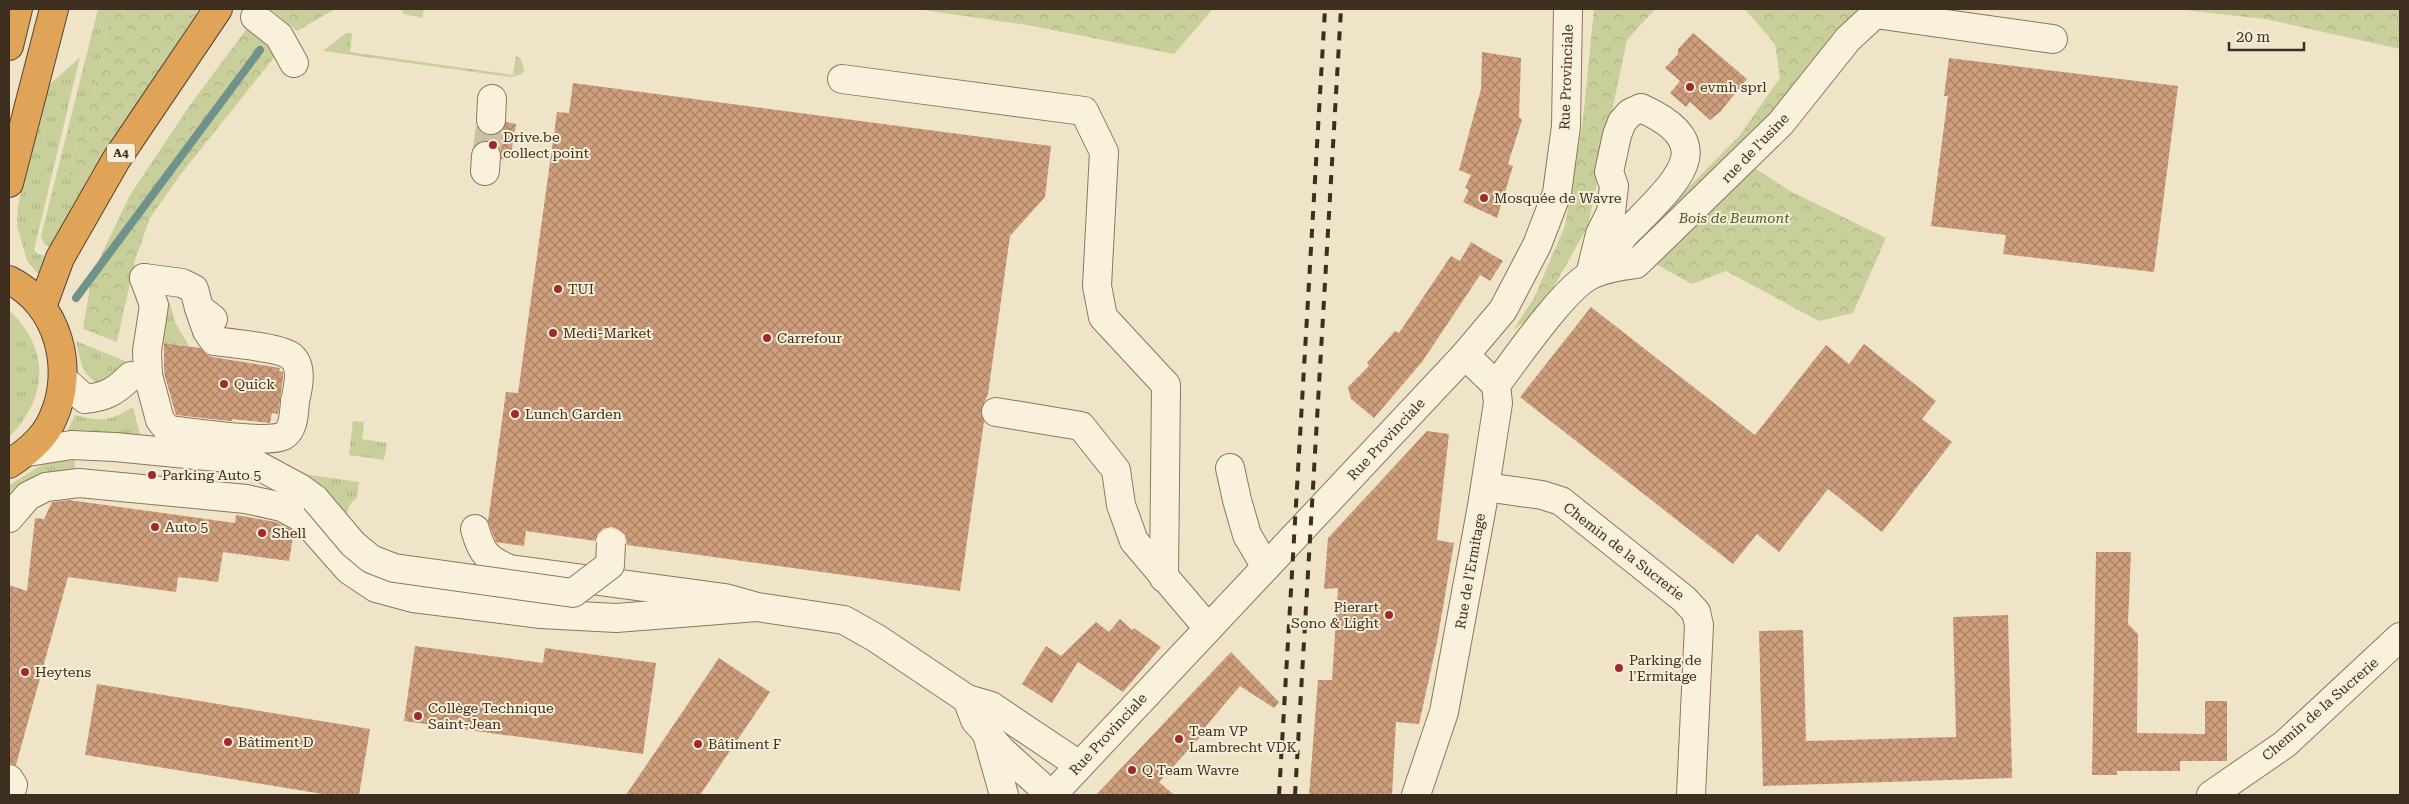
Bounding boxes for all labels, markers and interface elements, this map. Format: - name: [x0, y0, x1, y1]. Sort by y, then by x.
- scale bar: [2229, 20, 2304, 52]
- street label: Rue Provinciale: [1556, 24, 1576, 130]
- text: 20 m: [2236, 28, 2271, 46]
- place label: evmh sprl: [1700, 79, 1767, 95]
- marker: evmh sprl: [1684, 81, 1696, 93]
- street label: rue de l'usine: [1718, 110, 1792, 186]
- place label: Drive.be collect point: [503, 129, 589, 161]
- marker: Drive.be collect point: [487, 139, 499, 151]
- road number: A4: [107, 144, 135, 162]
- place label: Mosquée de Wavre: [1494, 190, 1622, 206]
- marker: Mosquée de Wavre: [1478, 192, 1490, 204]
- park label: Bois de Beumont: [1678, 210, 1790, 226]
- place label: TUI: [568, 281, 594, 297]
- marker: TUI: [552, 283, 564, 295]
- place label: Medi-Market: [563, 325, 651, 341]
- marker: Medi-Market: [547, 327, 559, 339]
- place label: Carrefour: [777, 330, 842, 346]
- marker: Carrefour: [761, 332, 773, 344]
- place label: Quick: [234, 376, 275, 392]
- marker: Quick: [218, 378, 230, 390]
- street label: Rue Provinciale: [1344, 395, 1428, 483]
- place label: Lunch Garden: [525, 406, 622, 422]
- marker: Lunch Garden: [509, 408, 521, 420]
- place label: Parking Auto 5: [162, 467, 261, 483]
- marker: Parking Auto 5: [146, 469, 158, 481]
- street label: Chemin de la Sucrerie: [1560, 499, 1688, 603]
- street label: Rue de l'Ermitage: [1452, 512, 1488, 630]
- place label: Auto 5: [165, 519, 209, 535]
- marker: Auto 5: [149, 521, 161, 533]
- place label: Shell: [272, 525, 307, 541]
- marker: Shell: [256, 527, 268, 539]
- place label: Pierart Sono & Light: [1291, 599, 1379, 631]
- marker: Pierart Sono & Light: [1383, 609, 1395, 621]
- place label: Parking de l'Ermitage: [1629, 652, 1702, 684]
- street label: Chemin de la Sucrerie: [2259, 654, 2382, 764]
- marker: Parking de l'Ermitage: [1613, 662, 1625, 674]
- place label: Heytens: [35, 664, 92, 680]
- marker: Heytens: [19, 666, 31, 678]
- street label: Rue Provinciale: [1066, 690, 1150, 778]
- place label: Collège Technique Saint-Jean: [428, 700, 554, 732]
- marker: Collège Technique Saint-Jean: [412, 710, 424, 722]
- place label: Team VP Lambrecht VDK: [1189, 723, 1297, 755]
- marker: Team VP Lambrecht VDK: [1173, 733, 1185, 745]
- place label: Bâtiment D: [238, 734, 314, 750]
- marker: Bâtiment D: [222, 736, 234, 748]
- place label: Bâtiment F: [708, 736, 781, 752]
- marker: Bâtiment F: [692, 738, 704, 750]
- place label: Q Team Wavre: [1142, 762, 1239, 778]
- marker: Q Team Wavre: [1126, 764, 1138, 776]

